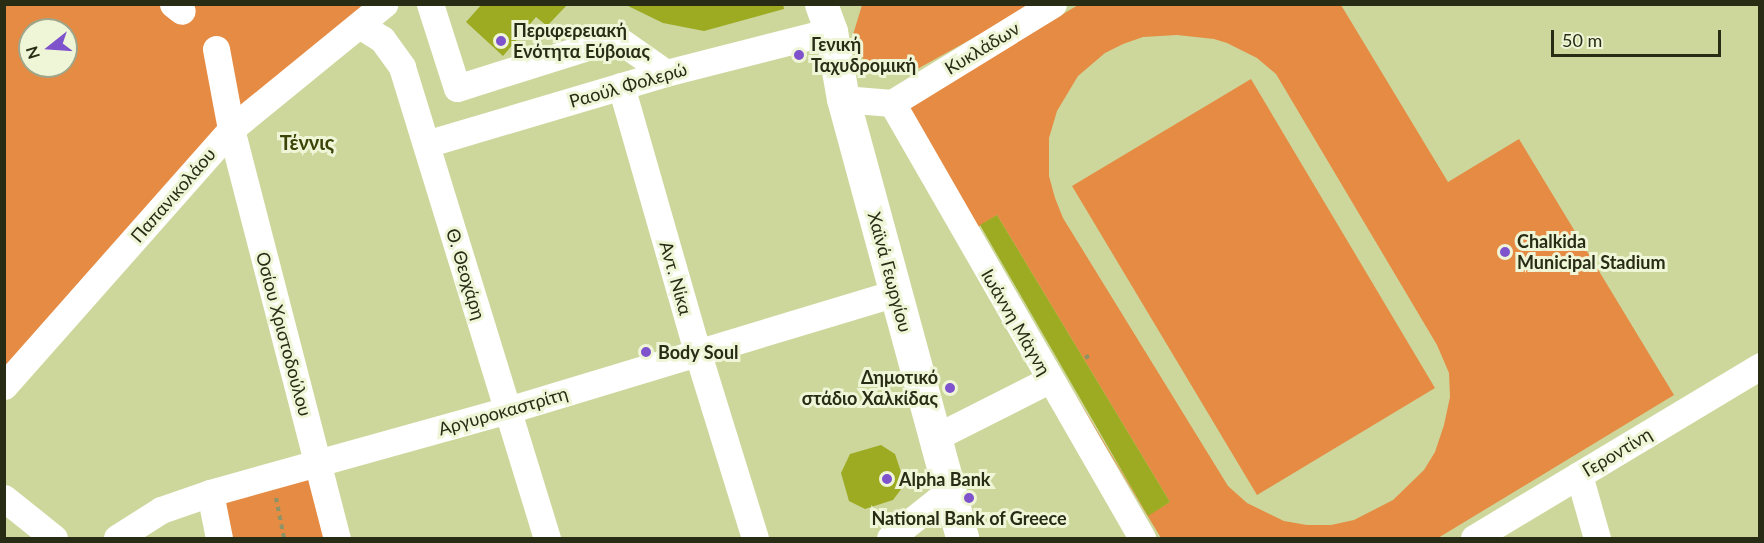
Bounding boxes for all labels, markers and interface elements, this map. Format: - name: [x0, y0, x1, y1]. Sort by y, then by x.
- street label: Κυκλάδων: [941, 17, 1023, 79]
- north arrow: [18, 18, 78, 78]
- scale bar: [1554, 18, 1724, 56]
- place label: Περιφερειακή Ενότητα Εύβοιας: [513, 20, 650, 63]
- text: 50 m: [1562, 29, 1602, 51]
- marker: Περιφερειακή Ενότητα Εύβοιας: [494, 34, 508, 48]
- place label: Γενική Ταχυδρομική: [811, 34, 916, 76]
- text: N: [21, 44, 43, 62]
- marker: Γενική Ταχυδρομική: [792, 48, 806, 62]
- street label: Ραούλ Φολερώ: [567, 58, 689, 112]
- district label: Τέννις: [280, 130, 334, 154]
- street label: Παπανικολάου: [126, 143, 220, 247]
- street label: Χαϊνά Γεωργίου: [864, 209, 916, 335]
- street label: Θ. Θεοχάρη: [442, 226, 490, 322]
- place label: Chalkida Municipal Stadium: [1517, 231, 1665, 274]
- street label: Αντ. Νίκα: [655, 239, 697, 317]
- marker: Chalkida Municipal Stadium: [1498, 245, 1512, 259]
- street label: Οσίου Χριστοδούλου: [252, 250, 316, 418]
- street label: Ιωάννη Μὰγνη: [977, 265, 1055, 379]
- place label: Body Soul: [658, 341, 739, 363]
- marker: Body Soul: [639, 345, 653, 359]
- place label: Δημοτικό στάδιο Χαλκίδας: [802, 367, 938, 410]
- marker: Δημοτικό στάδιο Χαλκίδας: [943, 381, 957, 395]
- street label: Αργυροκαστρίτη: [436, 382, 570, 440]
- street label: Γεροντίνη: [1578, 423, 1656, 481]
- place label: Alpha Bank: [899, 468, 990, 490]
- marker: Alpha Bank: [880, 472, 894, 486]
- marker: National Bank of Greece: [962, 491, 976, 505]
- place label: National Bank of Greece: [871, 507, 1067, 529]

